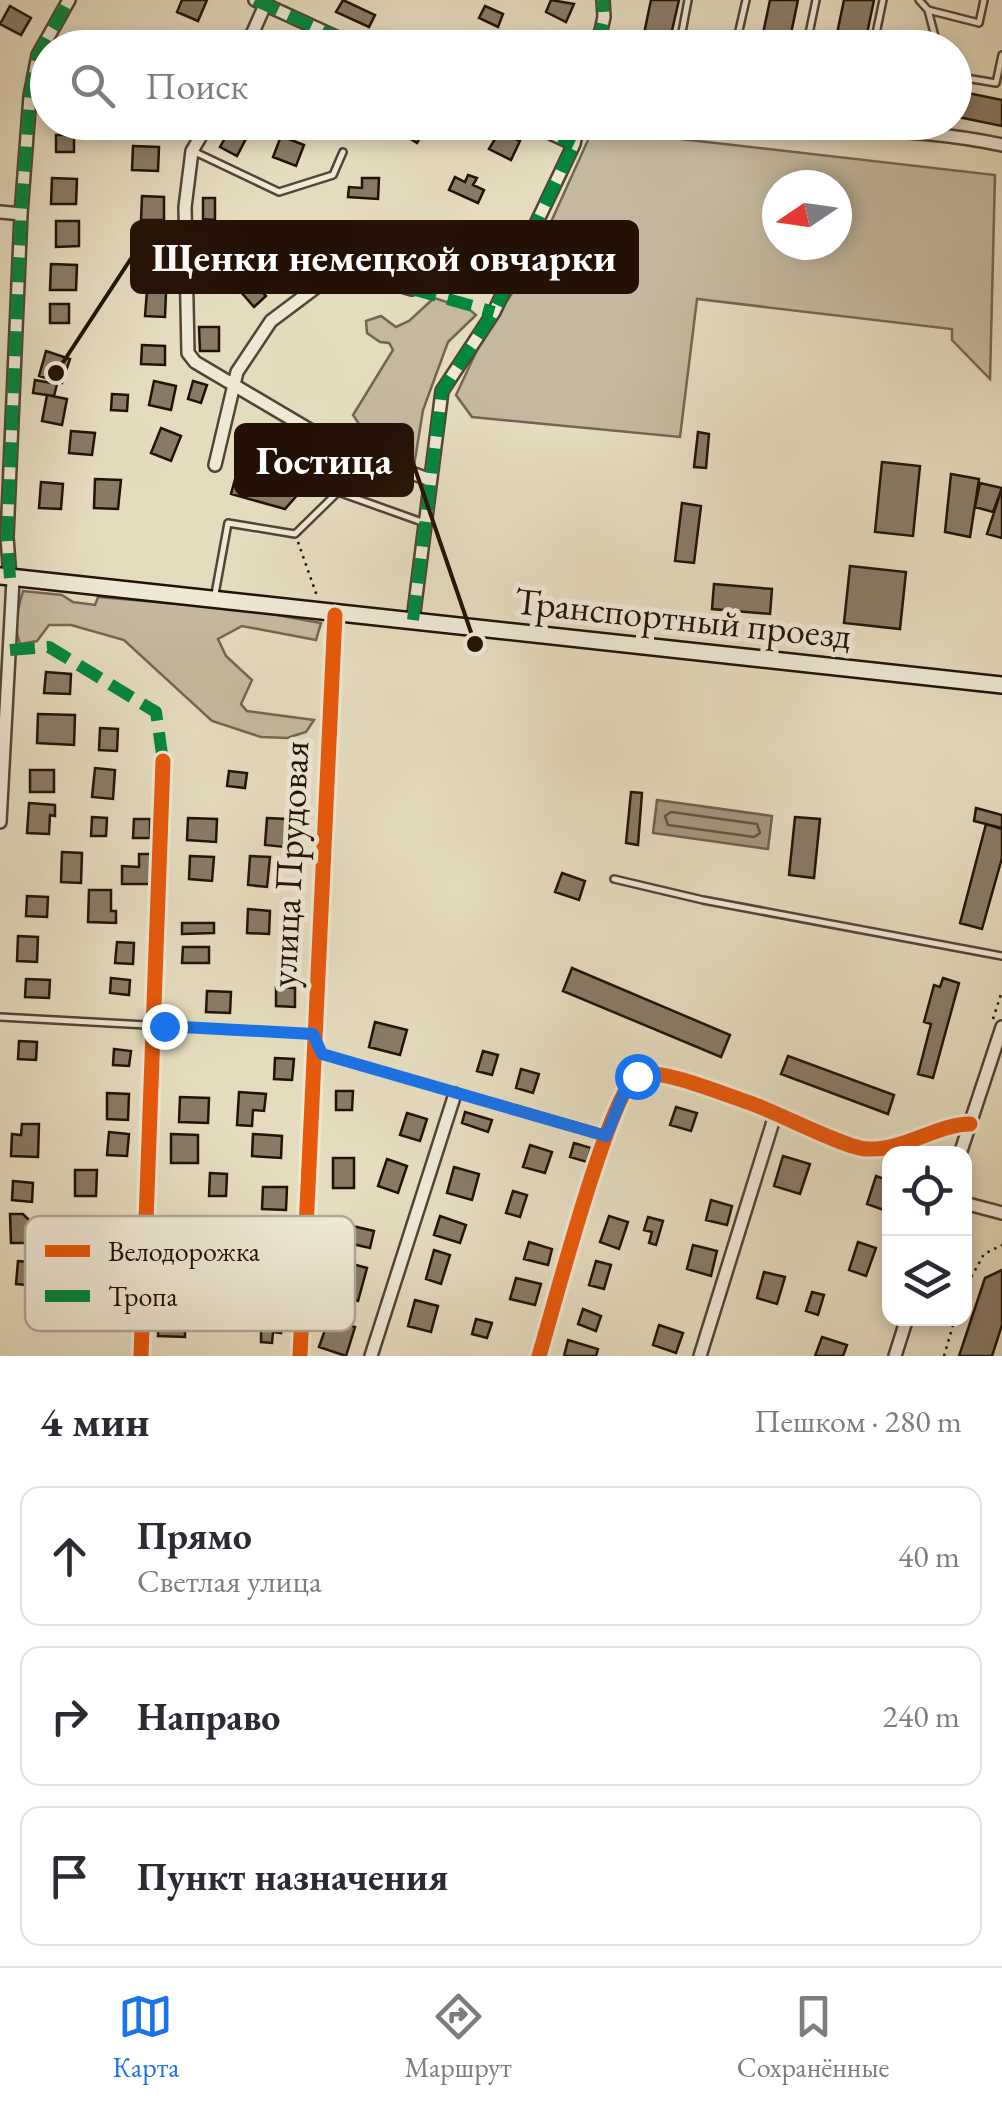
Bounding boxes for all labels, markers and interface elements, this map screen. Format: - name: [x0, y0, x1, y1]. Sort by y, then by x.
- search box: [30, 30, 972, 140]
- icon: search: [65, 58, 120, 113]
- text: Поиск: [145, 61, 248, 110]
- north arrow: [762, 170, 852, 260]
- callout: Щенки немецкой овчарки: [132, 222, 637, 292]
- text: Щенки немецкой овчарки: [152, 231, 616, 283]
- callout: Гостица: [236, 425, 412, 495]
- text: Гостица: [256, 434, 393, 486]
- street label: Транспортный проезд: [512, 575, 854, 660]
- street label: улица Прудовая: [258, 740, 319, 988]
- route end: [142, 1004, 188, 1050]
- route start: [615, 1054, 661, 1100]
- map controls: [882, 1146, 972, 1326]
- button: locate: [882, 1146, 972, 1236]
- legend: [25, 1216, 355, 1331]
- text: Велодорожка: [108, 1233, 261, 1269]
- button: layers: [882, 1236, 972, 1326]
- text: Тропа: [108, 1278, 178, 1314]
- text: 4 мин: [40, 1394, 149, 1449]
- text: Пешком · 280 m: [754, 1400, 962, 1442]
- text: Прямо: [137, 1511, 252, 1560]
- icon: ahead: [42, 1529, 97, 1584]
- text: 40 m: [898, 1535, 960, 1577]
- text: Светлая улица: [137, 1560, 322, 1602]
- icon: right: [42, 1689, 97, 1744]
- text: Направо: [137, 1692, 280, 1741]
- text: 240 m: [883, 1695, 960, 1737]
- icon: arrive: [42, 1849, 97, 1904]
- text: Пункт назначения: [137, 1852, 448, 1901]
- tab: Карта: [113, 1989, 179, 2085]
- tab: Маршрут: [404, 1989, 512, 2085]
- tab: Сохранённые: [737, 1989, 889, 2085]

